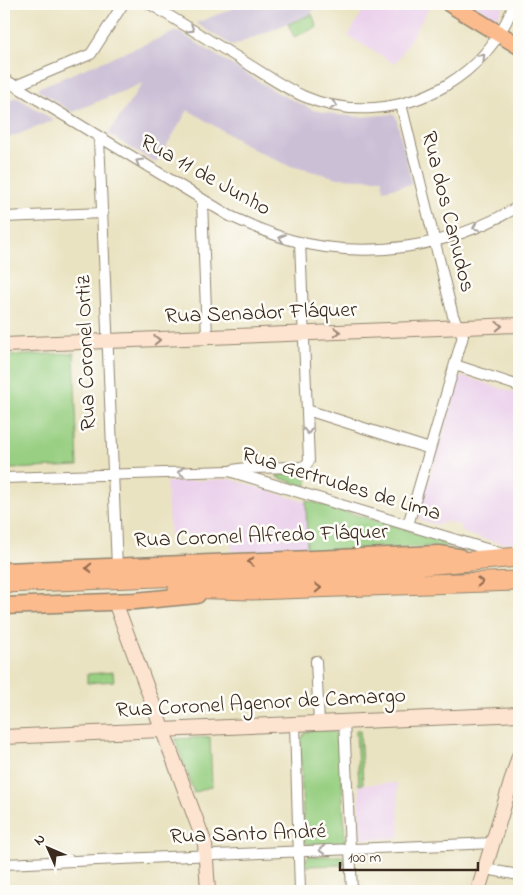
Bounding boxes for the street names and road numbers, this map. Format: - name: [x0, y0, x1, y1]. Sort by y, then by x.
- street label: Rua 11 de Junho: [134, 127, 276, 225]
- street label: Rua dos Canudos: [412, 128, 482, 296]
- street label: Rua Coronel Ortiz: [68, 274, 106, 431]
- street label: Rua Senador Fláquer: [164, 295, 358, 333]
- street label: Rua Gertrudes de Lima: [237, 439, 445, 531]
- street label: Rua Coronel Alfredo Fláquer: [134, 517, 389, 557]
- street label: Rua Coronel Agenor de Camargo: [115, 680, 407, 729]
- street label: Rua Santo André: [169, 816, 327, 854]

